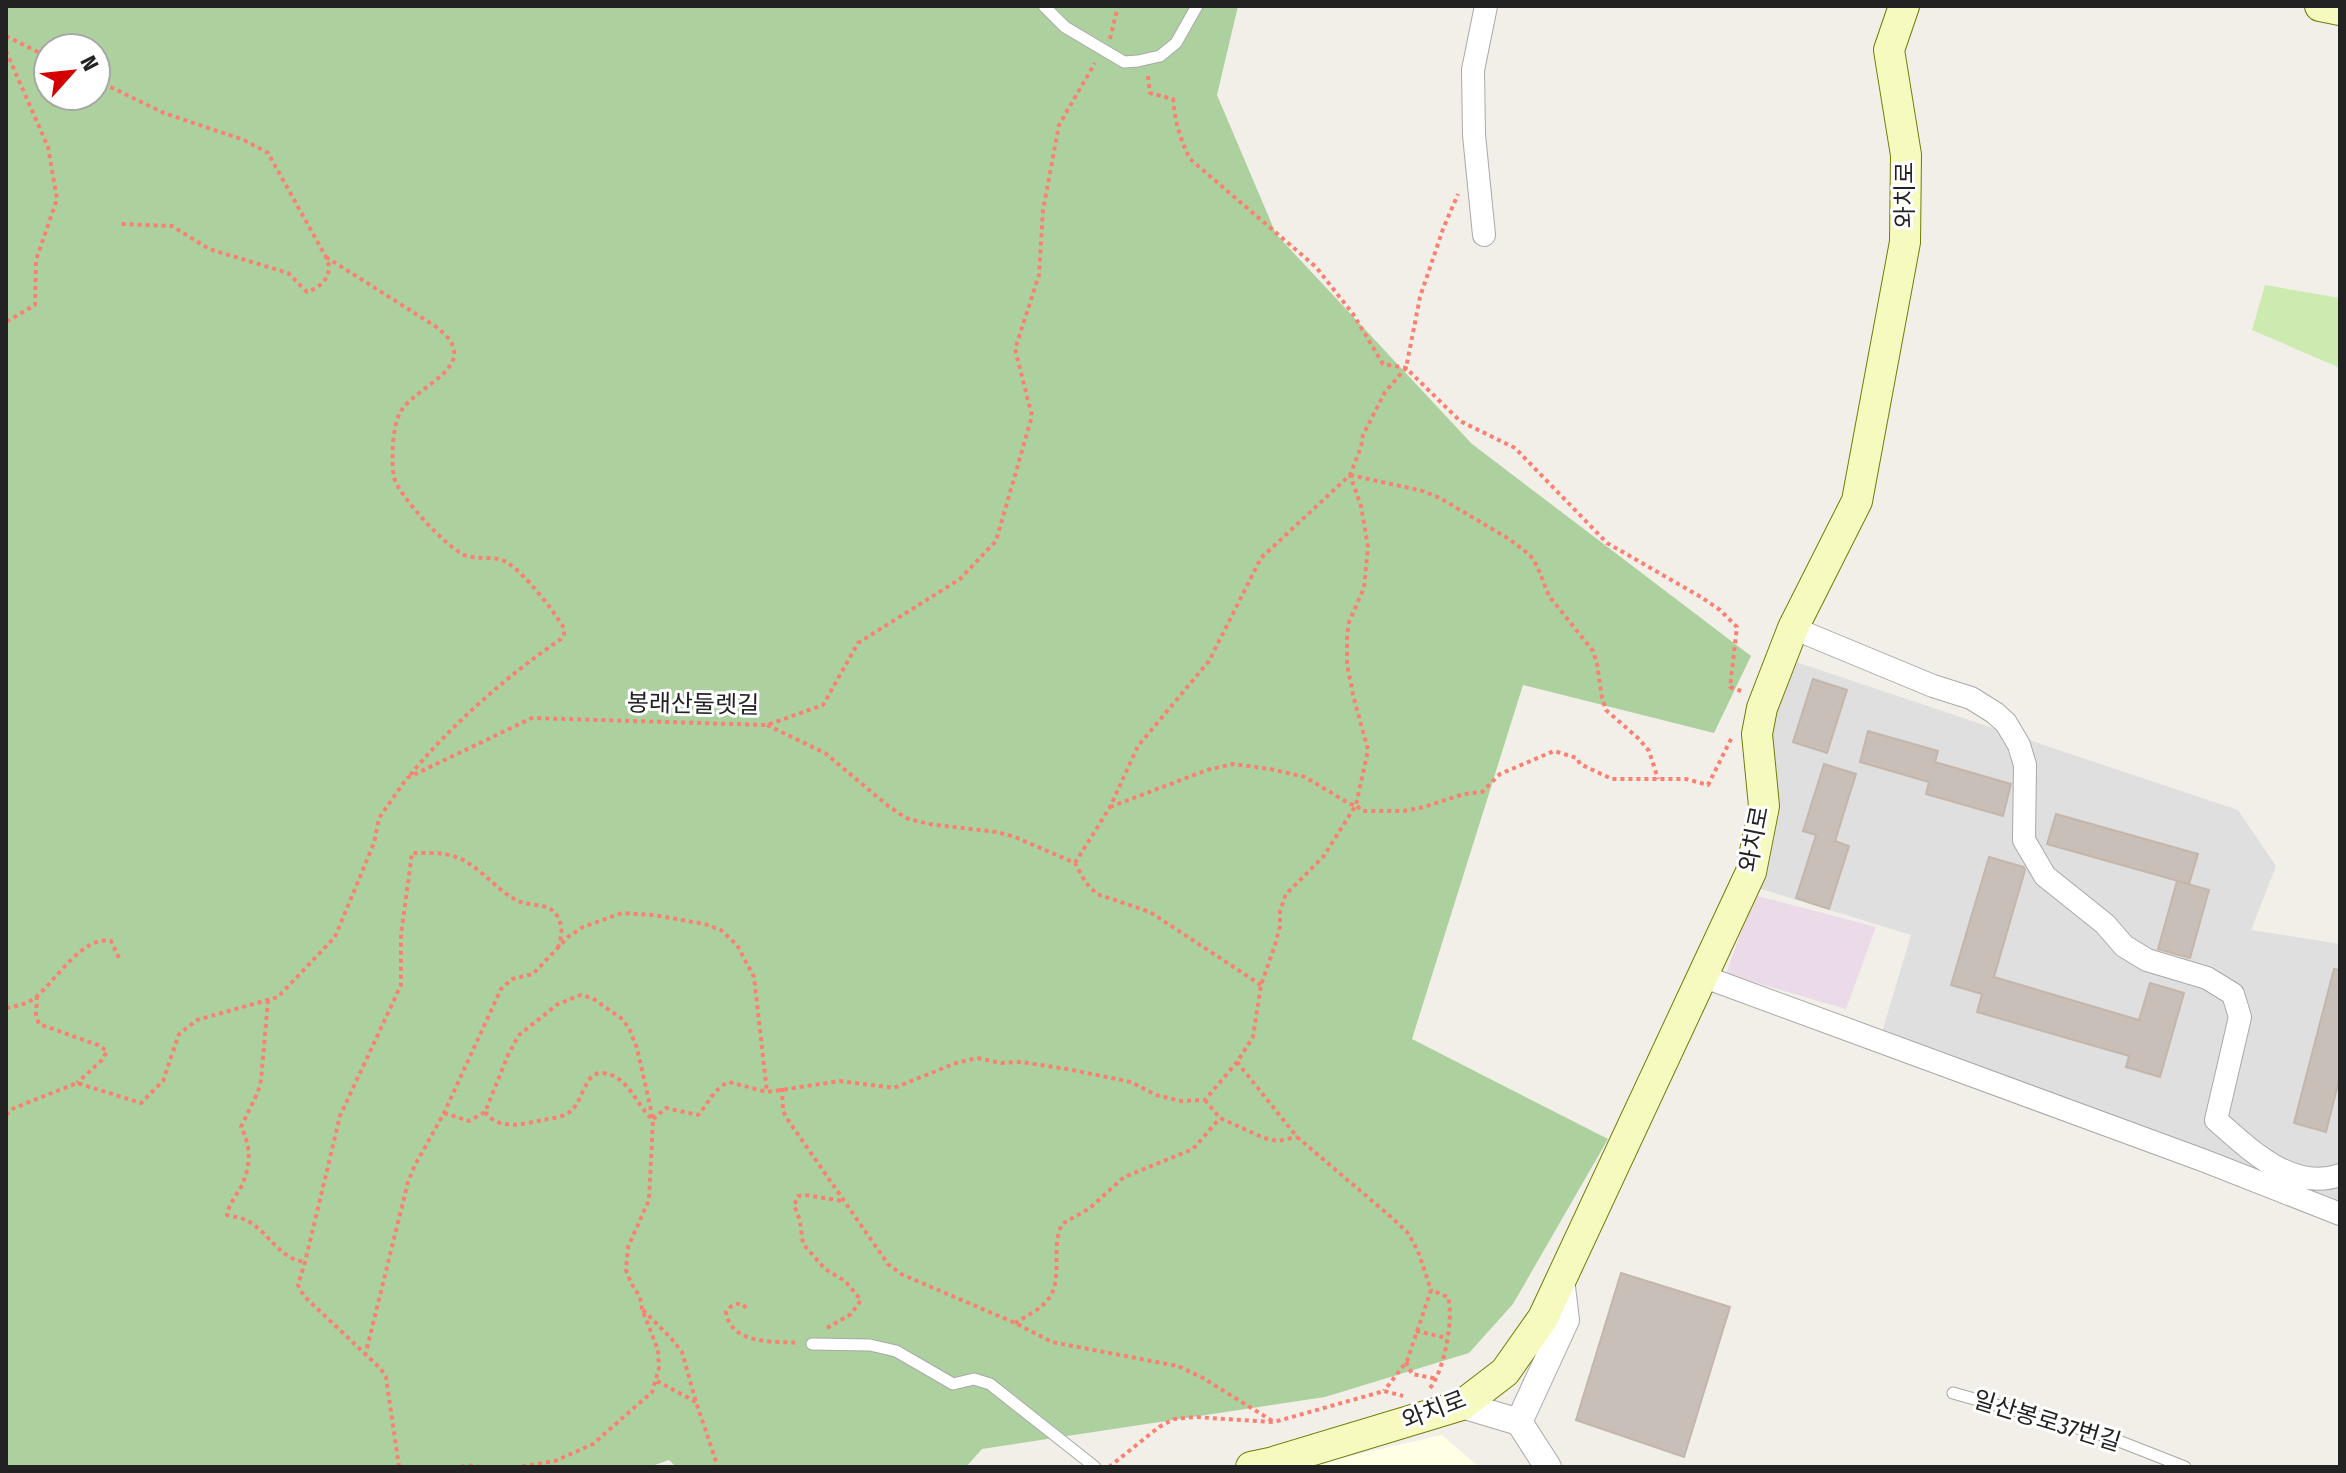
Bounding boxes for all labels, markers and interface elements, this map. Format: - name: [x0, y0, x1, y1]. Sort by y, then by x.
- north arrow: [32, 32, 112, 112]
- text: N: [74, 51, 104, 75]
- street label: 와치로: [1891, 162, 1919, 228]
- street label: 봉래산둘렛길: [627, 689, 759, 719]
- street label: 와치로: [1734, 804, 1774, 874]
- street label: 와치로: [1398, 1385, 1470, 1435]
- street label: 일산봉로37번길: [1970, 1385, 2124, 1457]

